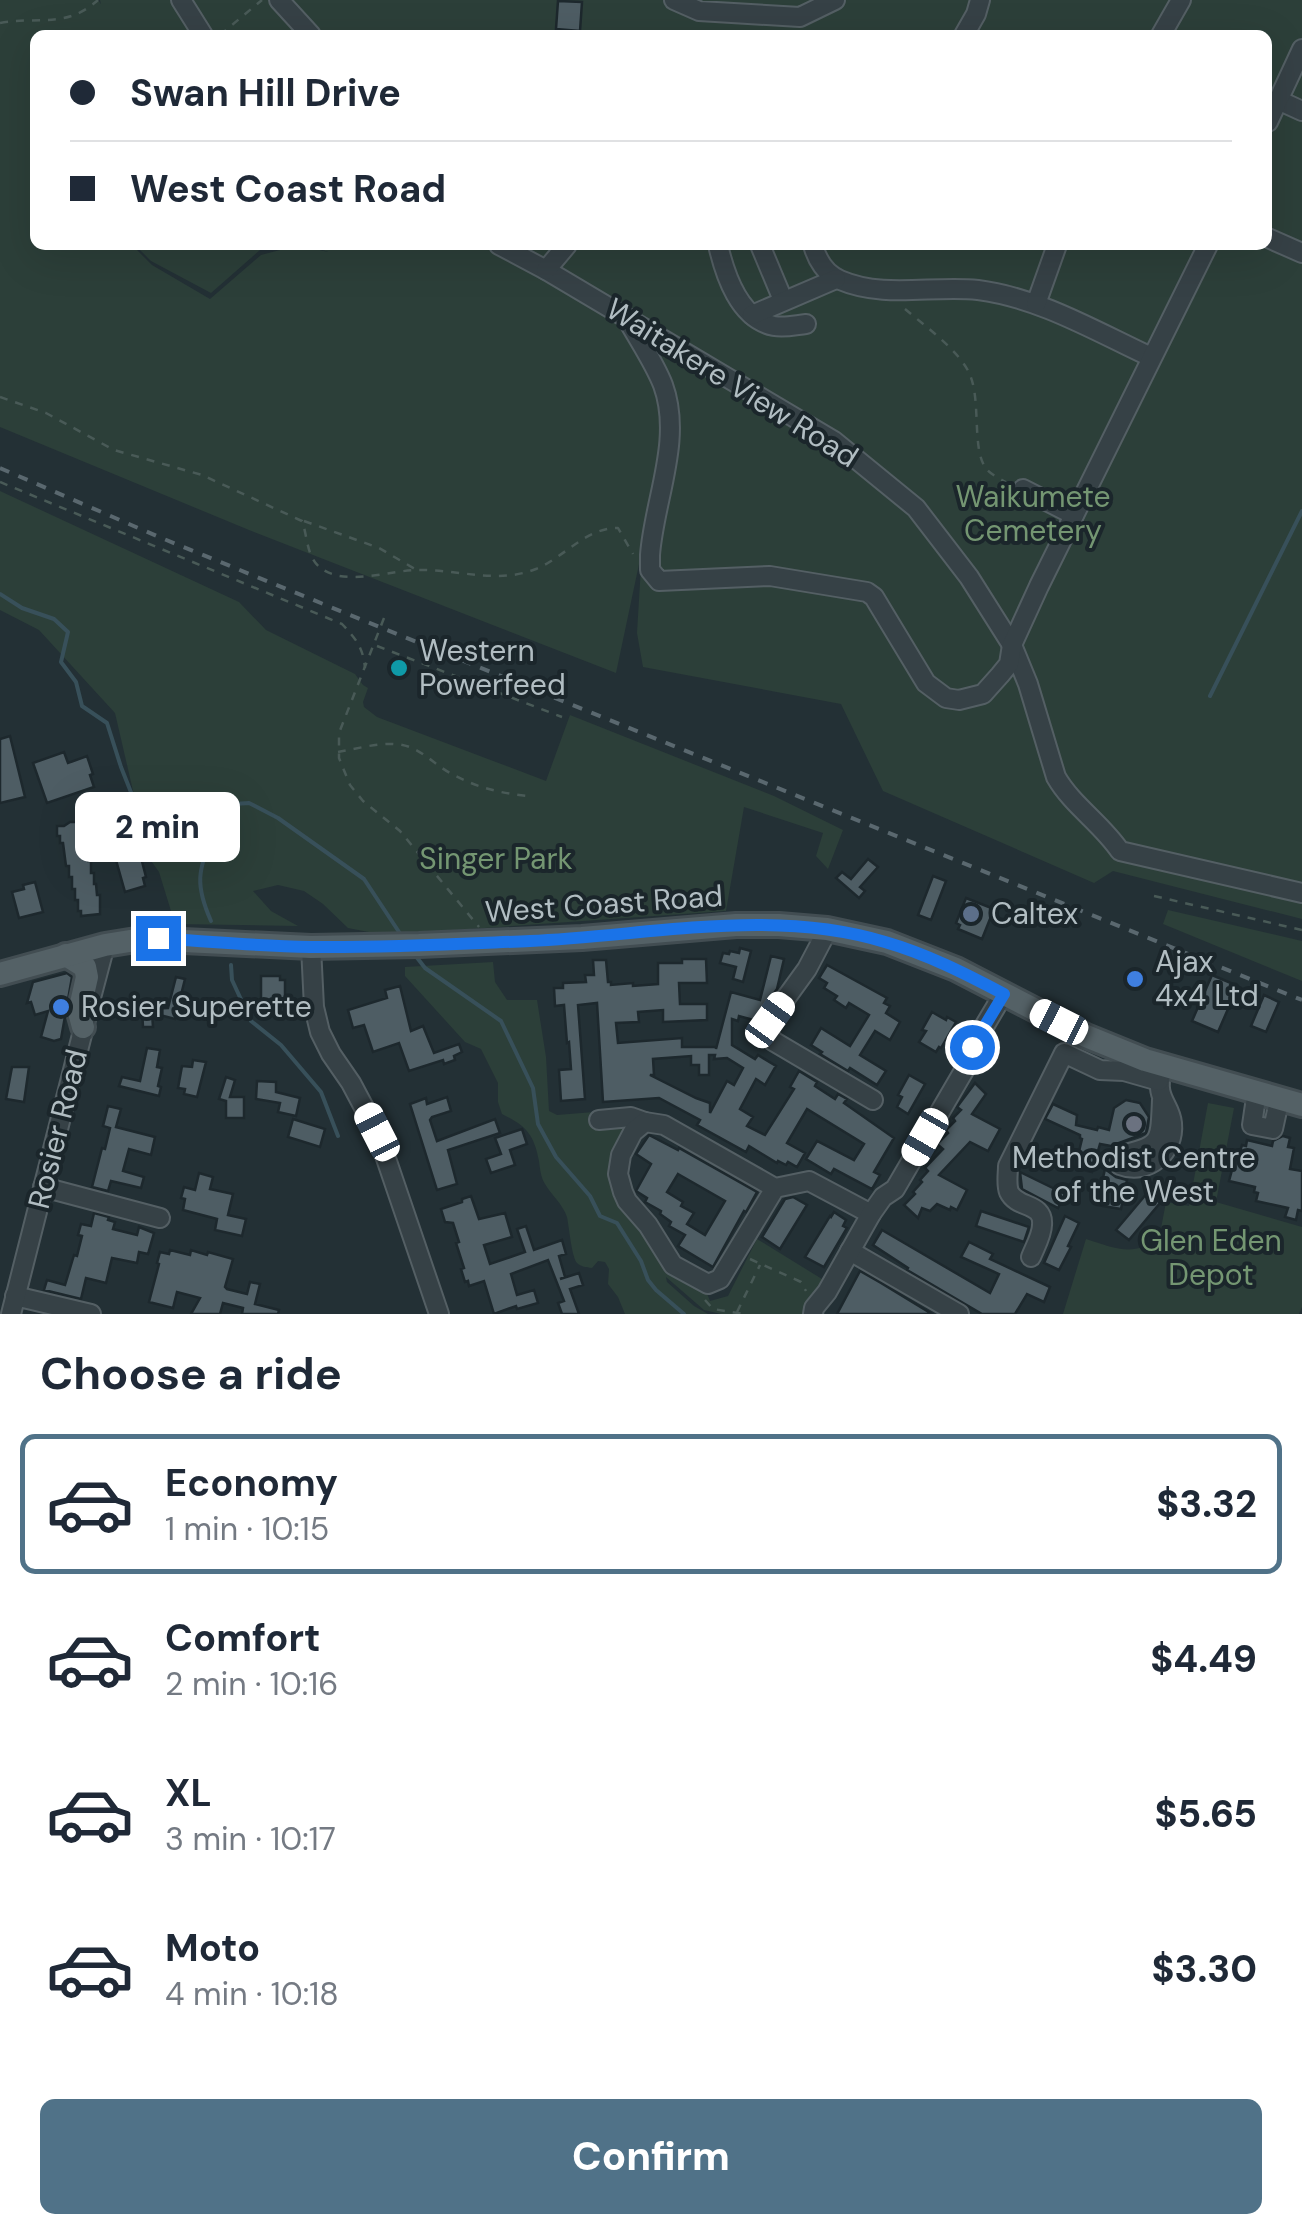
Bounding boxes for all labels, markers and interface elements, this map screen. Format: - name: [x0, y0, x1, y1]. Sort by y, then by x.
- text: Swan Hill Drive: [130, 68, 401, 118]
- text: West Coast Road: [130, 164, 446, 214]
- street label: Waitakere View Road: [599, 289, 866, 476]
- park label: Waikumete Cemetery: [955, 477, 1111, 550]
- place label: Western Powerfeed: [419, 631, 566, 704]
- marker: Western Powerfeed: [388, 657, 410, 679]
- callout: 2 min: [76, 793, 240, 863]
- text: 2 min: [115, 806, 200, 848]
- park label: Singer Park: [419, 839, 573, 878]
- street label: West Coast Road: [484, 876, 724, 931]
- place label: Caltex: [991, 894, 1078, 933]
- marker: Caltex: [960, 903, 982, 925]
- route end: [136, 916, 181, 961]
- place label: Ajax 4x4 Ltd: [1155, 942, 1259, 1015]
- marker: Ajax 4x4 Ltd: [1124, 968, 1146, 990]
- place label: Rosier Superette: [81, 987, 312, 1026]
- car: [740, 987, 800, 1053]
- car: [1025, 995, 1093, 1049]
- marker: Rosier Superette: [50, 996, 72, 1018]
- route start: [950, 1025, 995, 1070]
- street label: Rosier Road: [19, 1045, 96, 1213]
- car: [350, 1098, 404, 1166]
- car: [897, 1104, 953, 1170]
- marker: Methodist Centre of the West: [1123, 1113, 1145, 1135]
- place label: Methodist Centre of the West: [1012, 1138, 1256, 1211]
- park label: Glen Eden Depot: [1140, 1221, 1282, 1294]
- text: Choose a ride: [40, 1344, 342, 1403]
- text: Economy: [165, 1458, 338, 1508]
- icon: car: [45, 1459, 135, 1549]
- text: $3.32: [1156, 1479, 1257, 1529]
- text: 1 min · 10:15: [165, 1508, 329, 1550]
- text: Comfort: [165, 1613, 321, 1663]
- icon: car: [45, 1614, 135, 1704]
- text: $4.49: [1150, 1634, 1257, 1684]
- text: 2 min · 10:16: [165, 1663, 338, 1705]
- text: XL: [165, 1768, 212, 1818]
- icon: car: [45, 1769, 135, 1859]
- text: $5.65: [1155, 1789, 1257, 1839]
- text: 3 min · 10:17: [165, 1818, 336, 1860]
- text: Moto: [165, 1923, 260, 1973]
- icon: car: [45, 1924, 135, 2014]
- text: $3.30: [1151, 1944, 1257, 1994]
- text: 4 min · 10:18: [165, 1973, 339, 2015]
- button: Confirm: [40, 2099, 1262, 2214]

